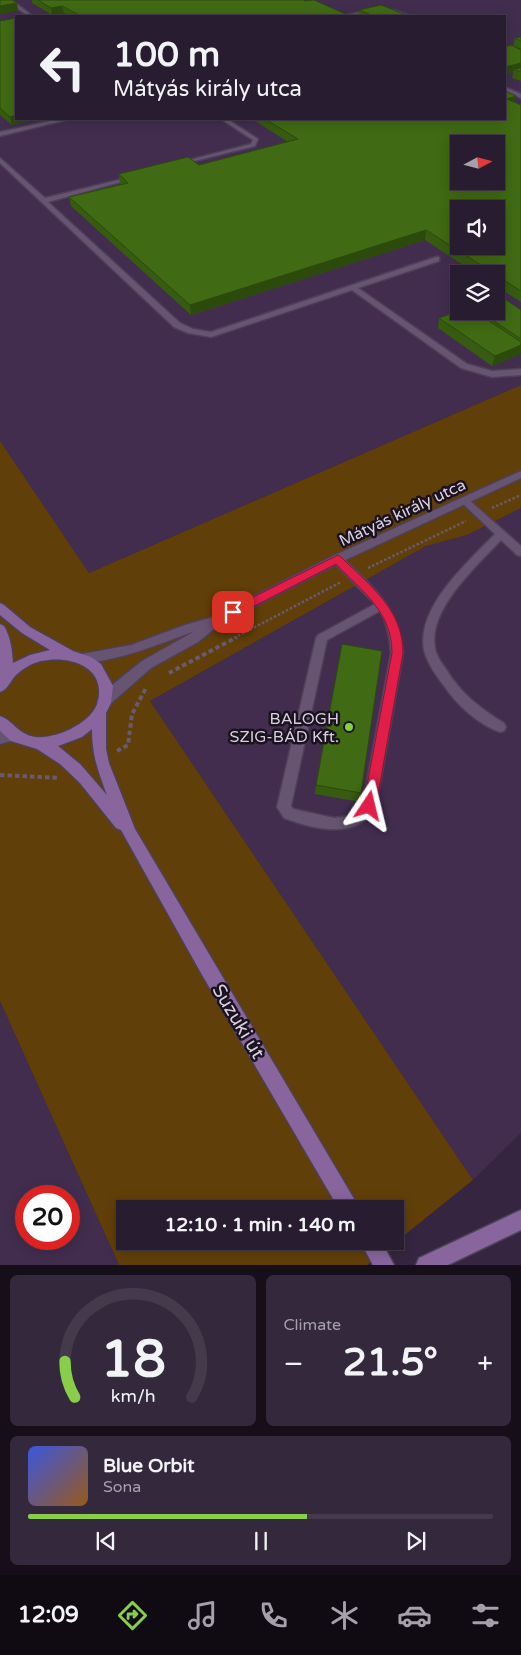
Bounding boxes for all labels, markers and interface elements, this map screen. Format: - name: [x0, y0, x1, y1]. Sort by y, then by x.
- text: 100 m: [113, 34, 220, 76]
- icon: left: [30, 35, 95, 100]
- text: Mátyás király utca: [113, 76, 302, 102]
- north arrow: [450, 135, 505, 190]
- map controls: [450, 135, 505, 320]
- button: sound: [450, 200, 505, 255]
- button: layers: [450, 265, 505, 320]
- street label: Mátyás király utca: [336, 475, 469, 551]
- pin: [212, 591, 254, 633]
- icon: arrive: [219, 598, 247, 626]
- place label: BALOGH SZIG-BÁD Kft.: [230, 709, 339, 747]
- marker: BALOGH SZIG-BÁD Kft.: [343, 721, 355, 733]
- position arrow: [342, 779, 394, 831]
- street label: Suzuki út: [207, 980, 269, 1063]
- speed limit sign: 20: [15, 1185, 80, 1250]
- text: 12:10 · 1 min · 140 m: [164, 1214, 356, 1236]
- text: Climate: [284, 1315, 341, 1335]
- text: 18: [100, 1328, 165, 1391]
- text: 21.5°: [343, 1340, 438, 1386]
- text: −: [284, 1347, 303, 1381]
- text: +: [477, 1347, 493, 1381]
- text: km/h: [110, 1386, 155, 1407]
- text: Blue Orbit: [103, 1455, 195, 1477]
- text: Sona: [103, 1477, 141, 1497]
- icon: previous: [92, 1527, 120, 1555]
- icon: pause: [247, 1527, 275, 1555]
- icon: next: [402, 1527, 430, 1555]
- icon: directions: [115, 1598, 150, 1633]
- icon: music: [185, 1598, 220, 1633]
- icon: phone: [256, 1598, 291, 1633]
- icon: climate: [327, 1598, 362, 1633]
- icon: car: [397, 1598, 432, 1633]
- icon: filters: [468, 1598, 503, 1633]
- text: 12:09: [18, 1602, 79, 1628]

